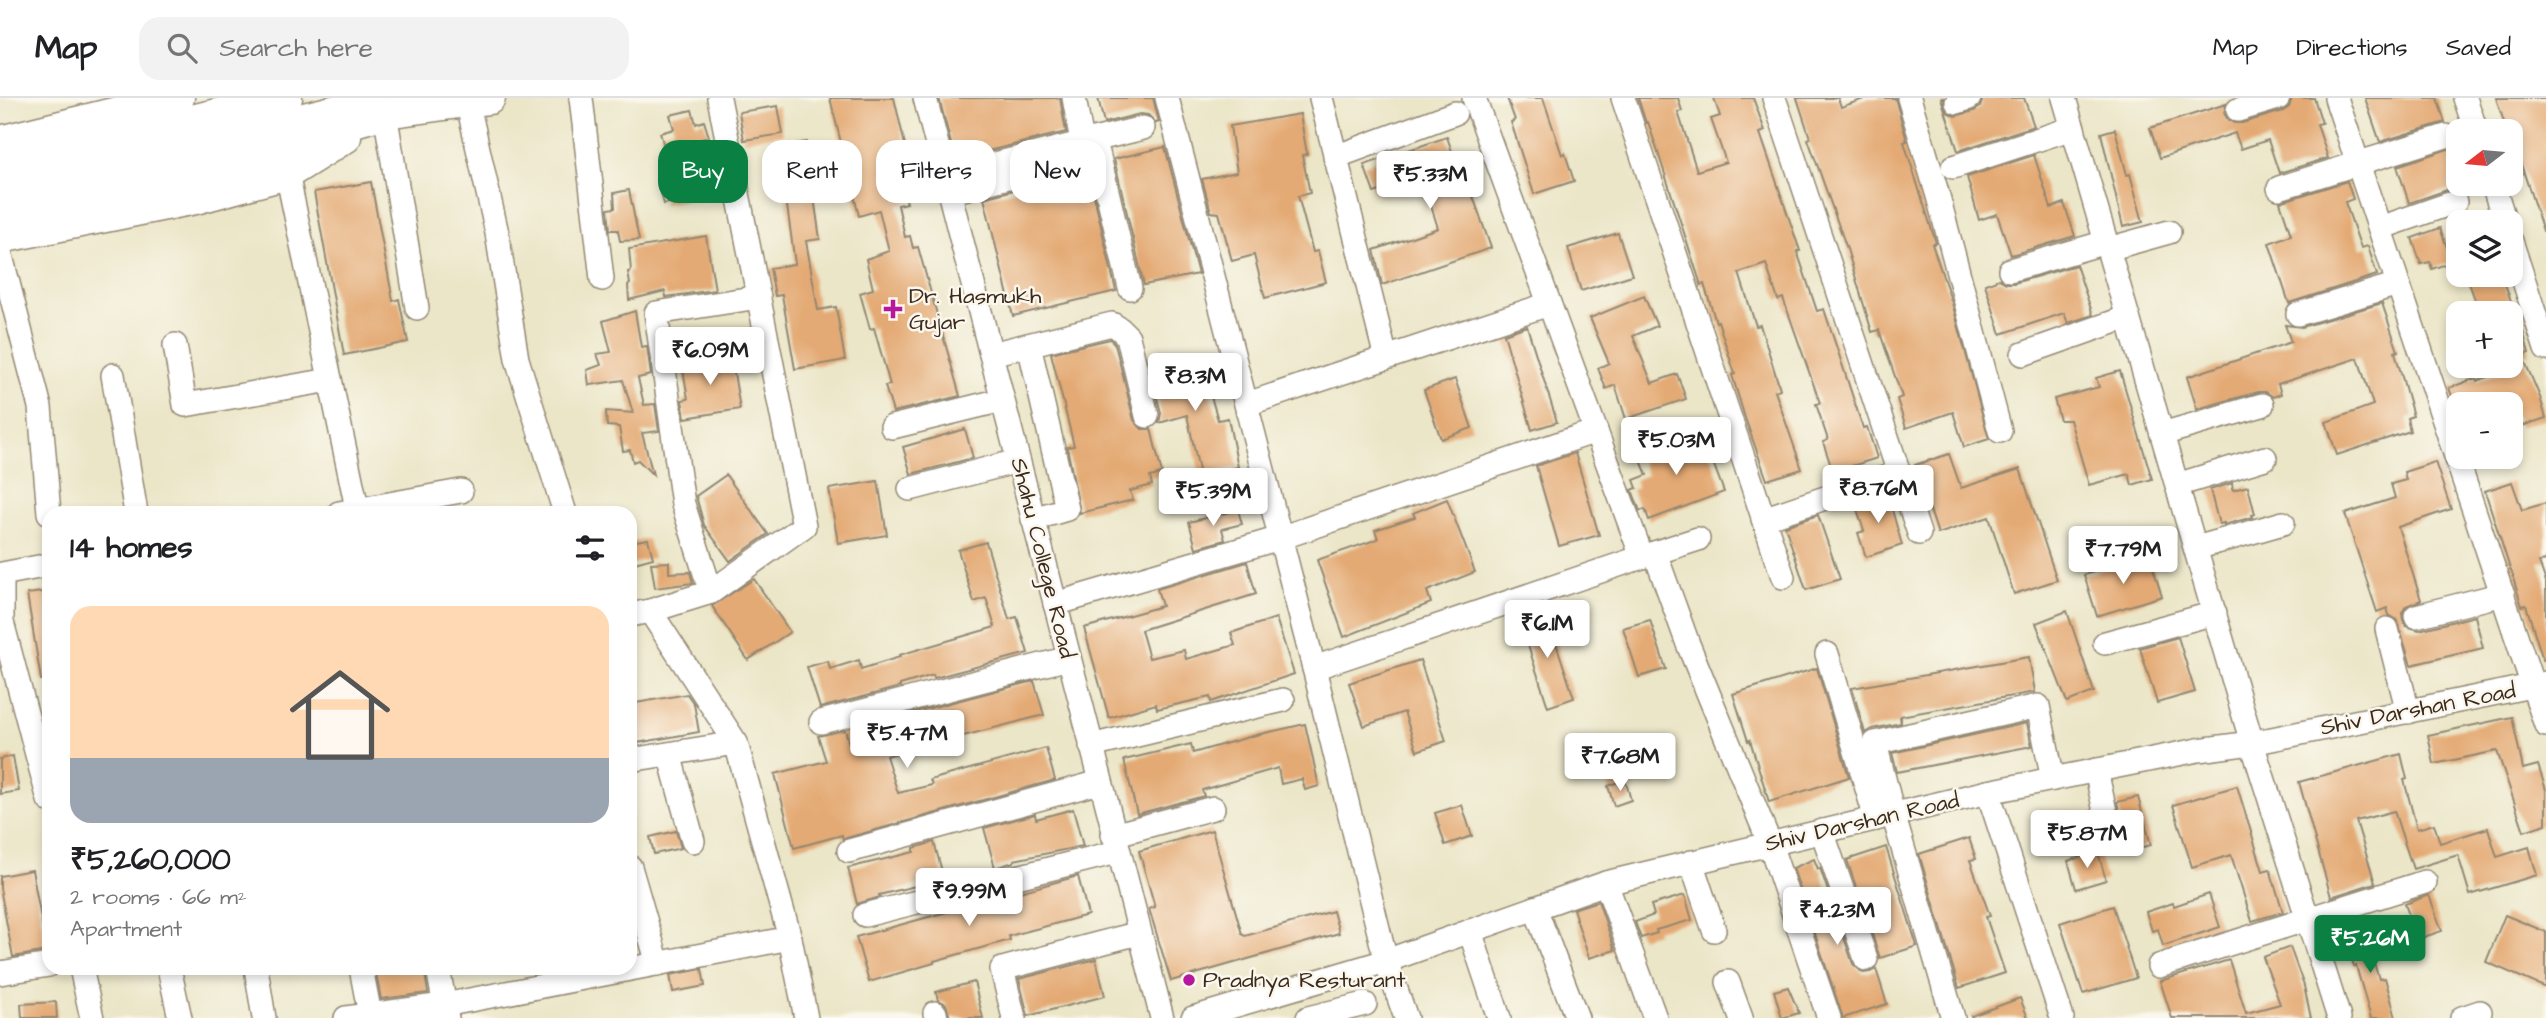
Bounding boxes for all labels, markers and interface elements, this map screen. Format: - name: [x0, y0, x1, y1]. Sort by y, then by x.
- search box: [139, 17, 629, 80]
- text: Map: [35, 25, 97, 71]
- icon: search: [163, 29, 201, 67]
- text: Search here: [219, 30, 373, 66]
- text: Map: [2213, 31, 2258, 65]
- text: Directions: [2296, 31, 2408, 65]
- text: Saved: [2446, 31, 2511, 65]
- north arrow: [2446, 119, 2524, 196]
- map controls: [2446, 119, 2523, 469]
- chip: Buy: [658, 140, 748, 203]
- chip: Rent: [762, 140, 862, 203]
- chip: Filters: [876, 140, 996, 203]
- chip: New: [1010, 140, 1106, 203]
- pin: ₹5.33M: [1373, 152, 1487, 211]
- text: ₹5.33M: [1392, 158, 1468, 190]
- button: layers: [2446, 210, 2523, 287]
- place label: Dr. Hasmukh Gujar: [909, 280, 1042, 338]
- marker: Dr. Hasmukh Gujar: [883, 299, 903, 319]
- button: +: [2446, 301, 2523, 378]
- pin: ₹6.09M: [653, 328, 767, 387]
- text: ₹6.09M: [671, 334, 749, 366]
- pin: ₹8.3M: [1146, 354, 1244, 413]
- text: ₹8.3M: [1164, 360, 1226, 392]
- button: −: [2446, 392, 2523, 469]
- pin: ₹5.03M: [1619, 418, 1733, 477]
- text: ₹5.03M: [1637, 424, 1715, 456]
- street label: Shahu College Road: [1002, 454, 1083, 662]
- pin: ₹8.76M: [1821, 466, 1935, 525]
- pin: ₹5.39M: [1156, 468, 1270, 528]
- text: ₹8.76M: [1839, 472, 1917, 504]
- text: ₹5.39M: [1175, 475, 1251, 507]
- pin: ₹7.79M: [2066, 526, 2180, 586]
- text: 14 homes: [70, 527, 193, 569]
- icon: filters: [571, 529, 609, 567]
- text: ₹7.79M: [2085, 533, 2161, 565]
- pin: ₹6.1M: [1498, 601, 1596, 660]
- text: ₹6.1M: [1521, 607, 1573, 639]
- icon: home: [277, 652, 403, 778]
- street label: Shiv Darshan Road: [2318, 674, 2519, 744]
- pin: ₹5.47M: [850, 710, 964, 770]
- text: ₹5.47M: [866, 717, 948, 749]
- pin: ₹7.68M: [1563, 734, 1677, 793]
- text: ₹7.68M: [1581, 740, 1659, 772]
- street label: Shiv Darshan Road: [1762, 784, 1962, 860]
- pin: ₹5.87M: [2030, 810, 2144, 870]
- text: ₹5.87M: [2047, 817, 2127, 849]
- text: ₹5,260,000: [70, 839, 231, 881]
- pin: ₹9.99M: [912, 868, 1026, 928]
- text: ₹9.99M: [932, 875, 1006, 907]
- text: 2 rooms · 66 m²: [70, 881, 247, 913]
- pin: ₹4.23M: [1780, 888, 1894, 947]
- text: ₹4.23M: [1799, 894, 1875, 926]
- text: Apartment: [70, 913, 182, 945]
- pin: ₹5.26M: [2313, 916, 2427, 975]
- text: ₹5.26M: [2330, 922, 2410, 954]
- place label: Pradnya Resturant: [1203, 964, 1406, 997]
- marker: Pradnya Resturant: [1181, 972, 1197, 988]

